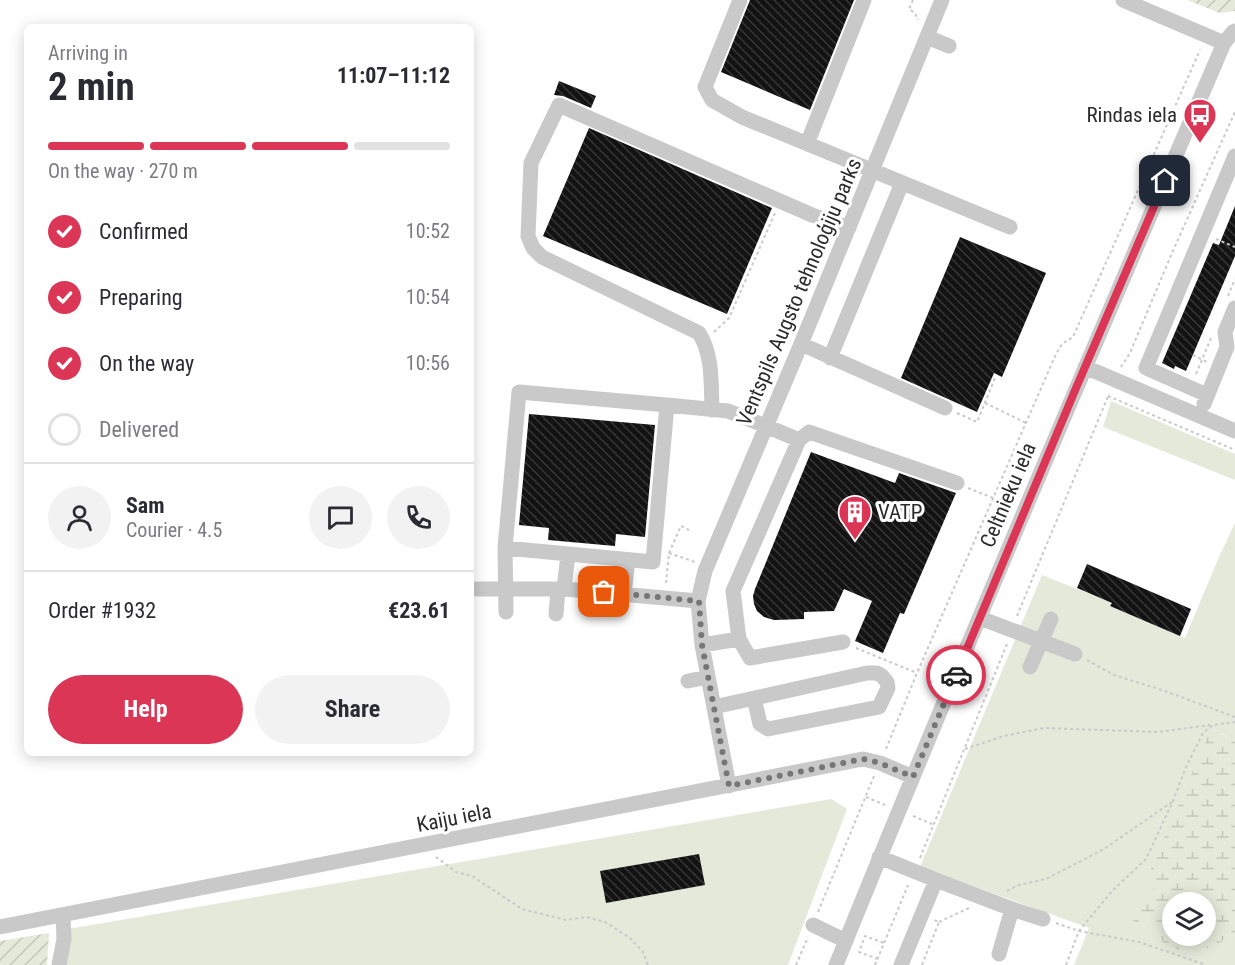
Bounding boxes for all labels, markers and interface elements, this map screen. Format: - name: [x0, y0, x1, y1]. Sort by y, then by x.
- text: Arriving in: [48, 41, 128, 65]
- text: 11:07–11:12: [337, 63, 450, 88]
- text: 2 min: [48, 64, 135, 110]
- bus stop icon: Rindas iela: [1182, 97, 1218, 144]
- place label: Rindas iela: [1086, 103, 1177, 127]
- street label: Ventspils Augsto tehnoloģiju parks: [732, 155, 866, 429]
- pin: [1139, 155, 1190, 206]
- text: On the way · 270 m: [48, 159, 198, 183]
- icon: home: [1148, 164, 1181, 197]
- icon: check: [48, 215, 81, 248]
- text: Confirmed: [99, 219, 188, 244]
- text: 10:52: [406, 219, 450, 243]
- icon: check: [48, 281, 81, 314]
- text: Preparing: [99, 285, 183, 310]
- text: 10:54: [406, 285, 450, 309]
- icon: check: [48, 347, 81, 380]
- text: On the way: [99, 351, 194, 376]
- text: 10:56: [406, 351, 450, 375]
- text: Delivered: [99, 417, 179, 442]
- street label: Celtnieku iela: [975, 439, 1041, 551]
- button: person: [48, 486, 111, 549]
- button: chat: [309, 486, 372, 549]
- button: phone: [387, 486, 450, 549]
- text: Sam: [126, 493, 165, 518]
- building icon: VATP: [837, 494, 873, 541]
- place label: VATP: [878, 500, 922, 524]
- text: Courier · 4.5: [126, 518, 222, 542]
- pin: [578, 566, 629, 617]
- icon: bag: [587, 575, 620, 608]
- text: Order #1932: [48, 598, 156, 623]
- text: €23.61: [388, 598, 450, 623]
- courier: [926, 645, 986, 705]
- icon: car: [940, 659, 973, 692]
- button: Help: [48, 675, 243, 744]
- button: Share: [255, 675, 450, 744]
- street label: Kaiju iela: [415, 799, 493, 837]
- map controls: [1162, 892, 1216, 946]
- button: layers: [1162, 892, 1216, 946]

